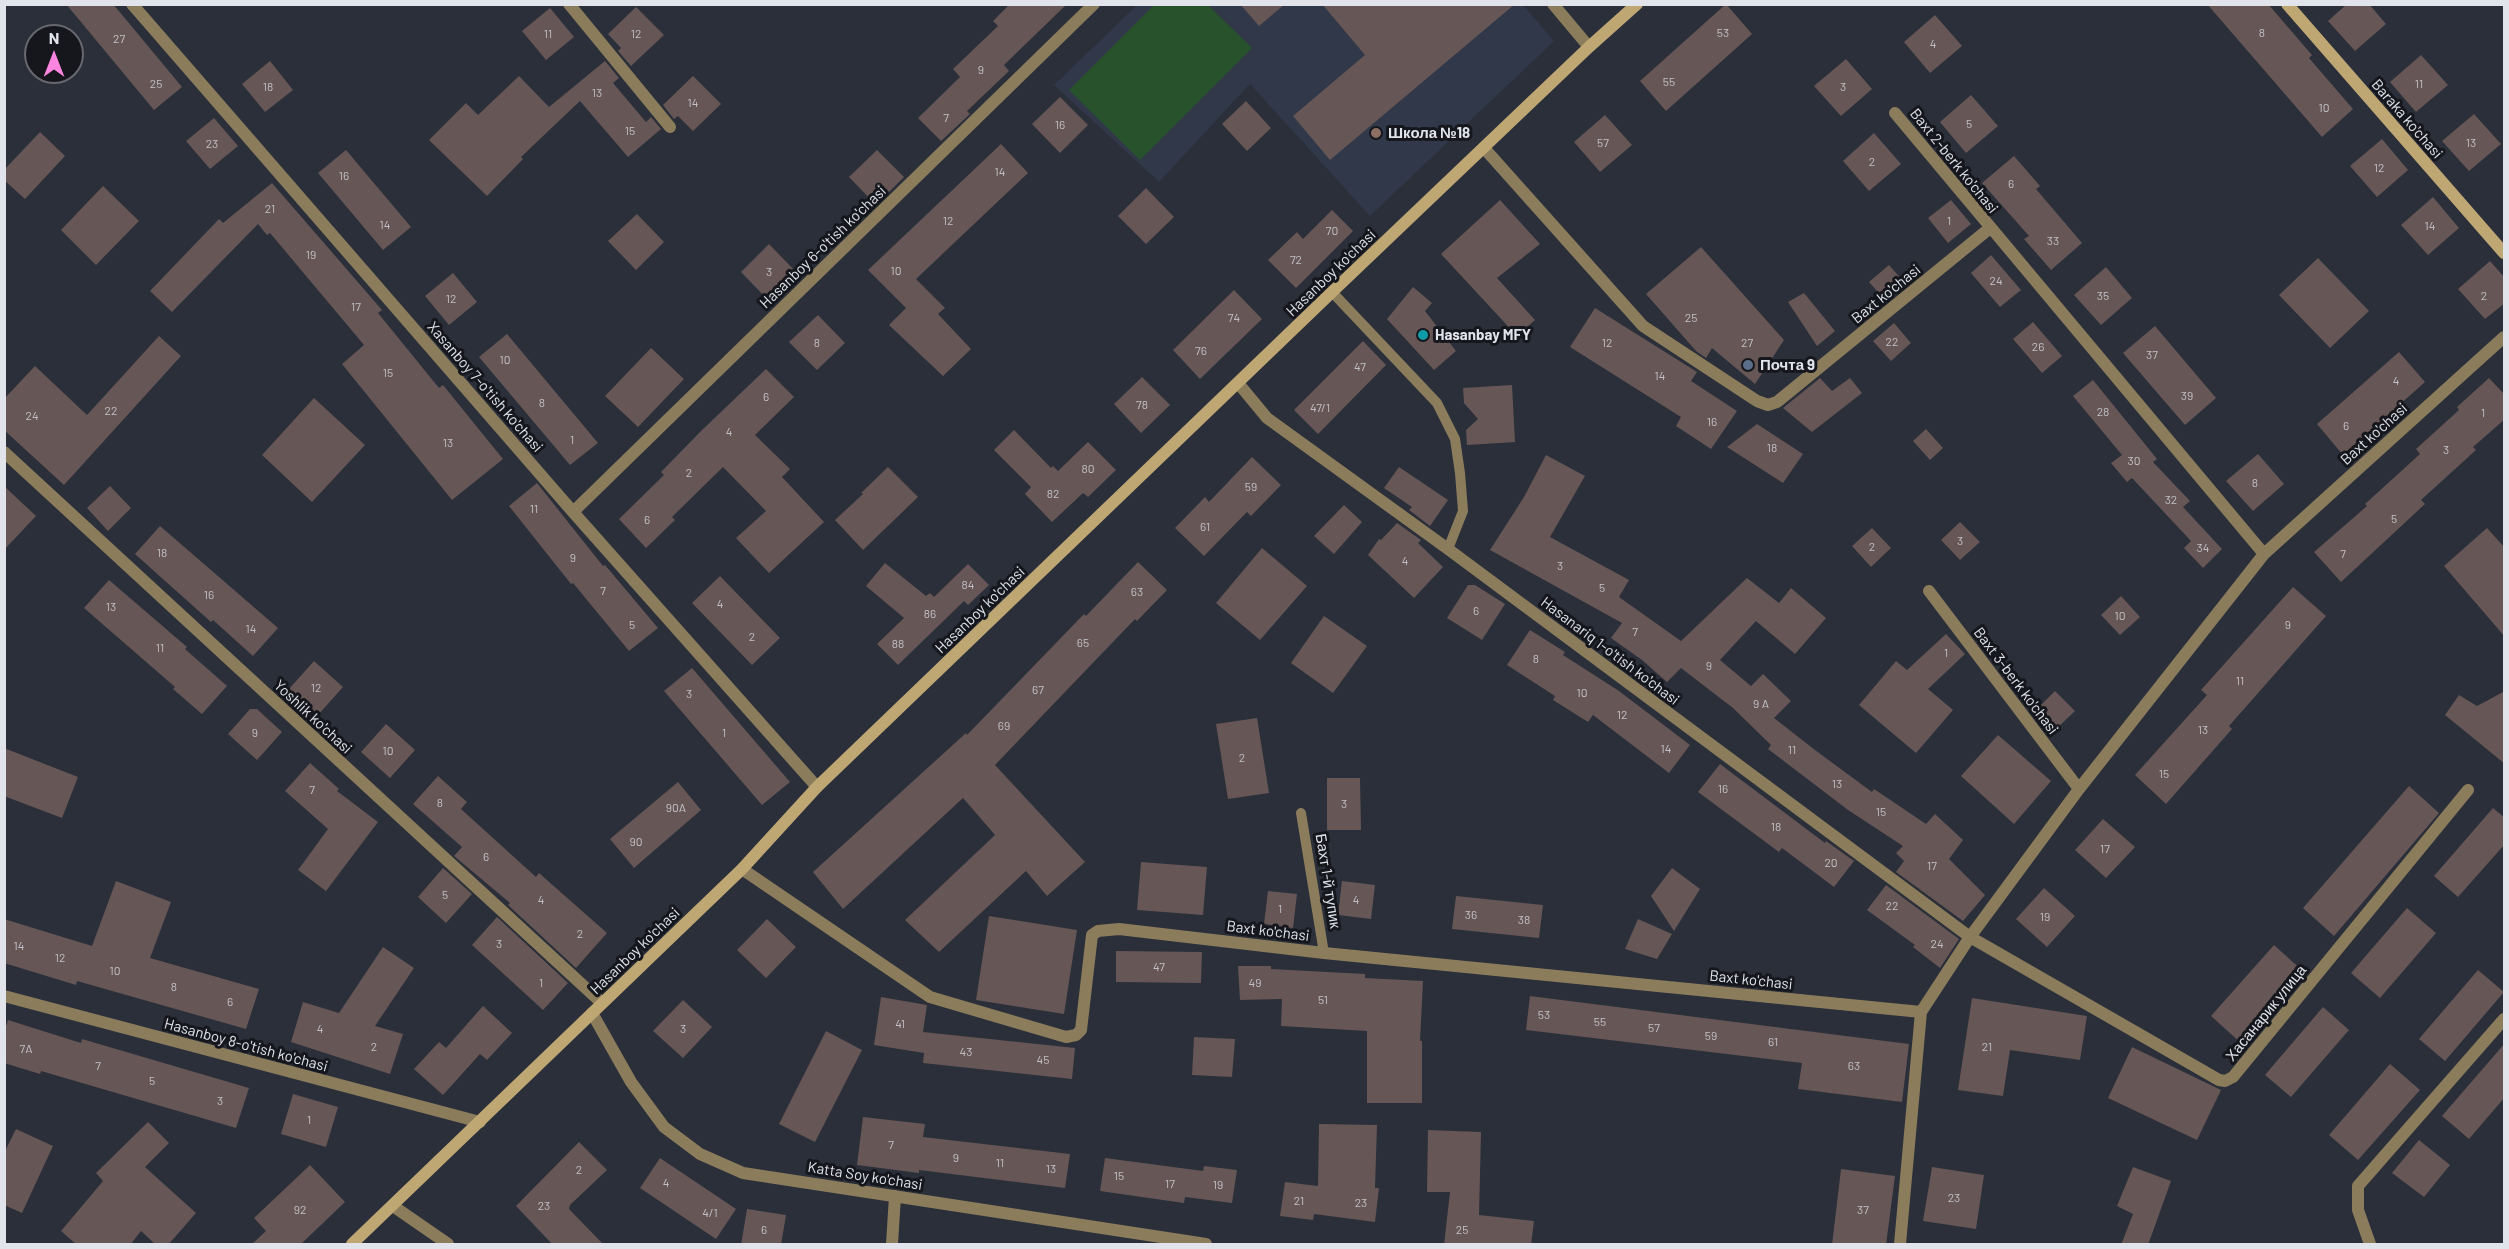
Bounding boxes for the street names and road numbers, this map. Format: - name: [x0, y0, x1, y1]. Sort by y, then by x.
- street label: Baraka ko'chasi: [2368, 76, 2446, 162]
- street label: Baxt 2-berk ko'chasi: [1906, 105, 2002, 217]
- street label: Hasanboy 6-o'tish ko'chasi: [756, 182, 890, 312]
- street label: Hasanboy ko'chasi: [1283, 226, 1379, 320]
- street label: Baxt ko'chasi: [1848, 261, 1924, 327]
- street label: Xasanboy 7-o'tish ko'chasi: [423, 318, 547, 456]
- street label: Baxt ko'chasi: [2337, 399, 2411, 469]
- street label: Hasanboy ko'chasi: [932, 563, 1028, 657]
- street label: Hasanariq 1-o'tish ko'chasi: [1537, 593, 1683, 709]
- street label: Baxt 3-berk ko'chasi: [1970, 624, 2062, 738]
- street label: Yoshlik ko'chasi: [270, 676, 356, 758]
- street label: Бахт 1-й тупик: [1312, 832, 1344, 930]
- street label: Hasanboy ko'chasi: [587, 904, 683, 998]
- street label: Baxt ko'chasi: [1225, 917, 1311, 945]
- street label: Хасанарик улица: [2222, 961, 2310, 1065]
- street label: Baxt ko'chasi: [1708, 967, 1794, 993]
- street label: Hasanboy 8-o'tish ko'chasi: [162, 1014, 330, 1076]
- street label: Katta Soy ko'chasi: [806, 1158, 924, 1194]

